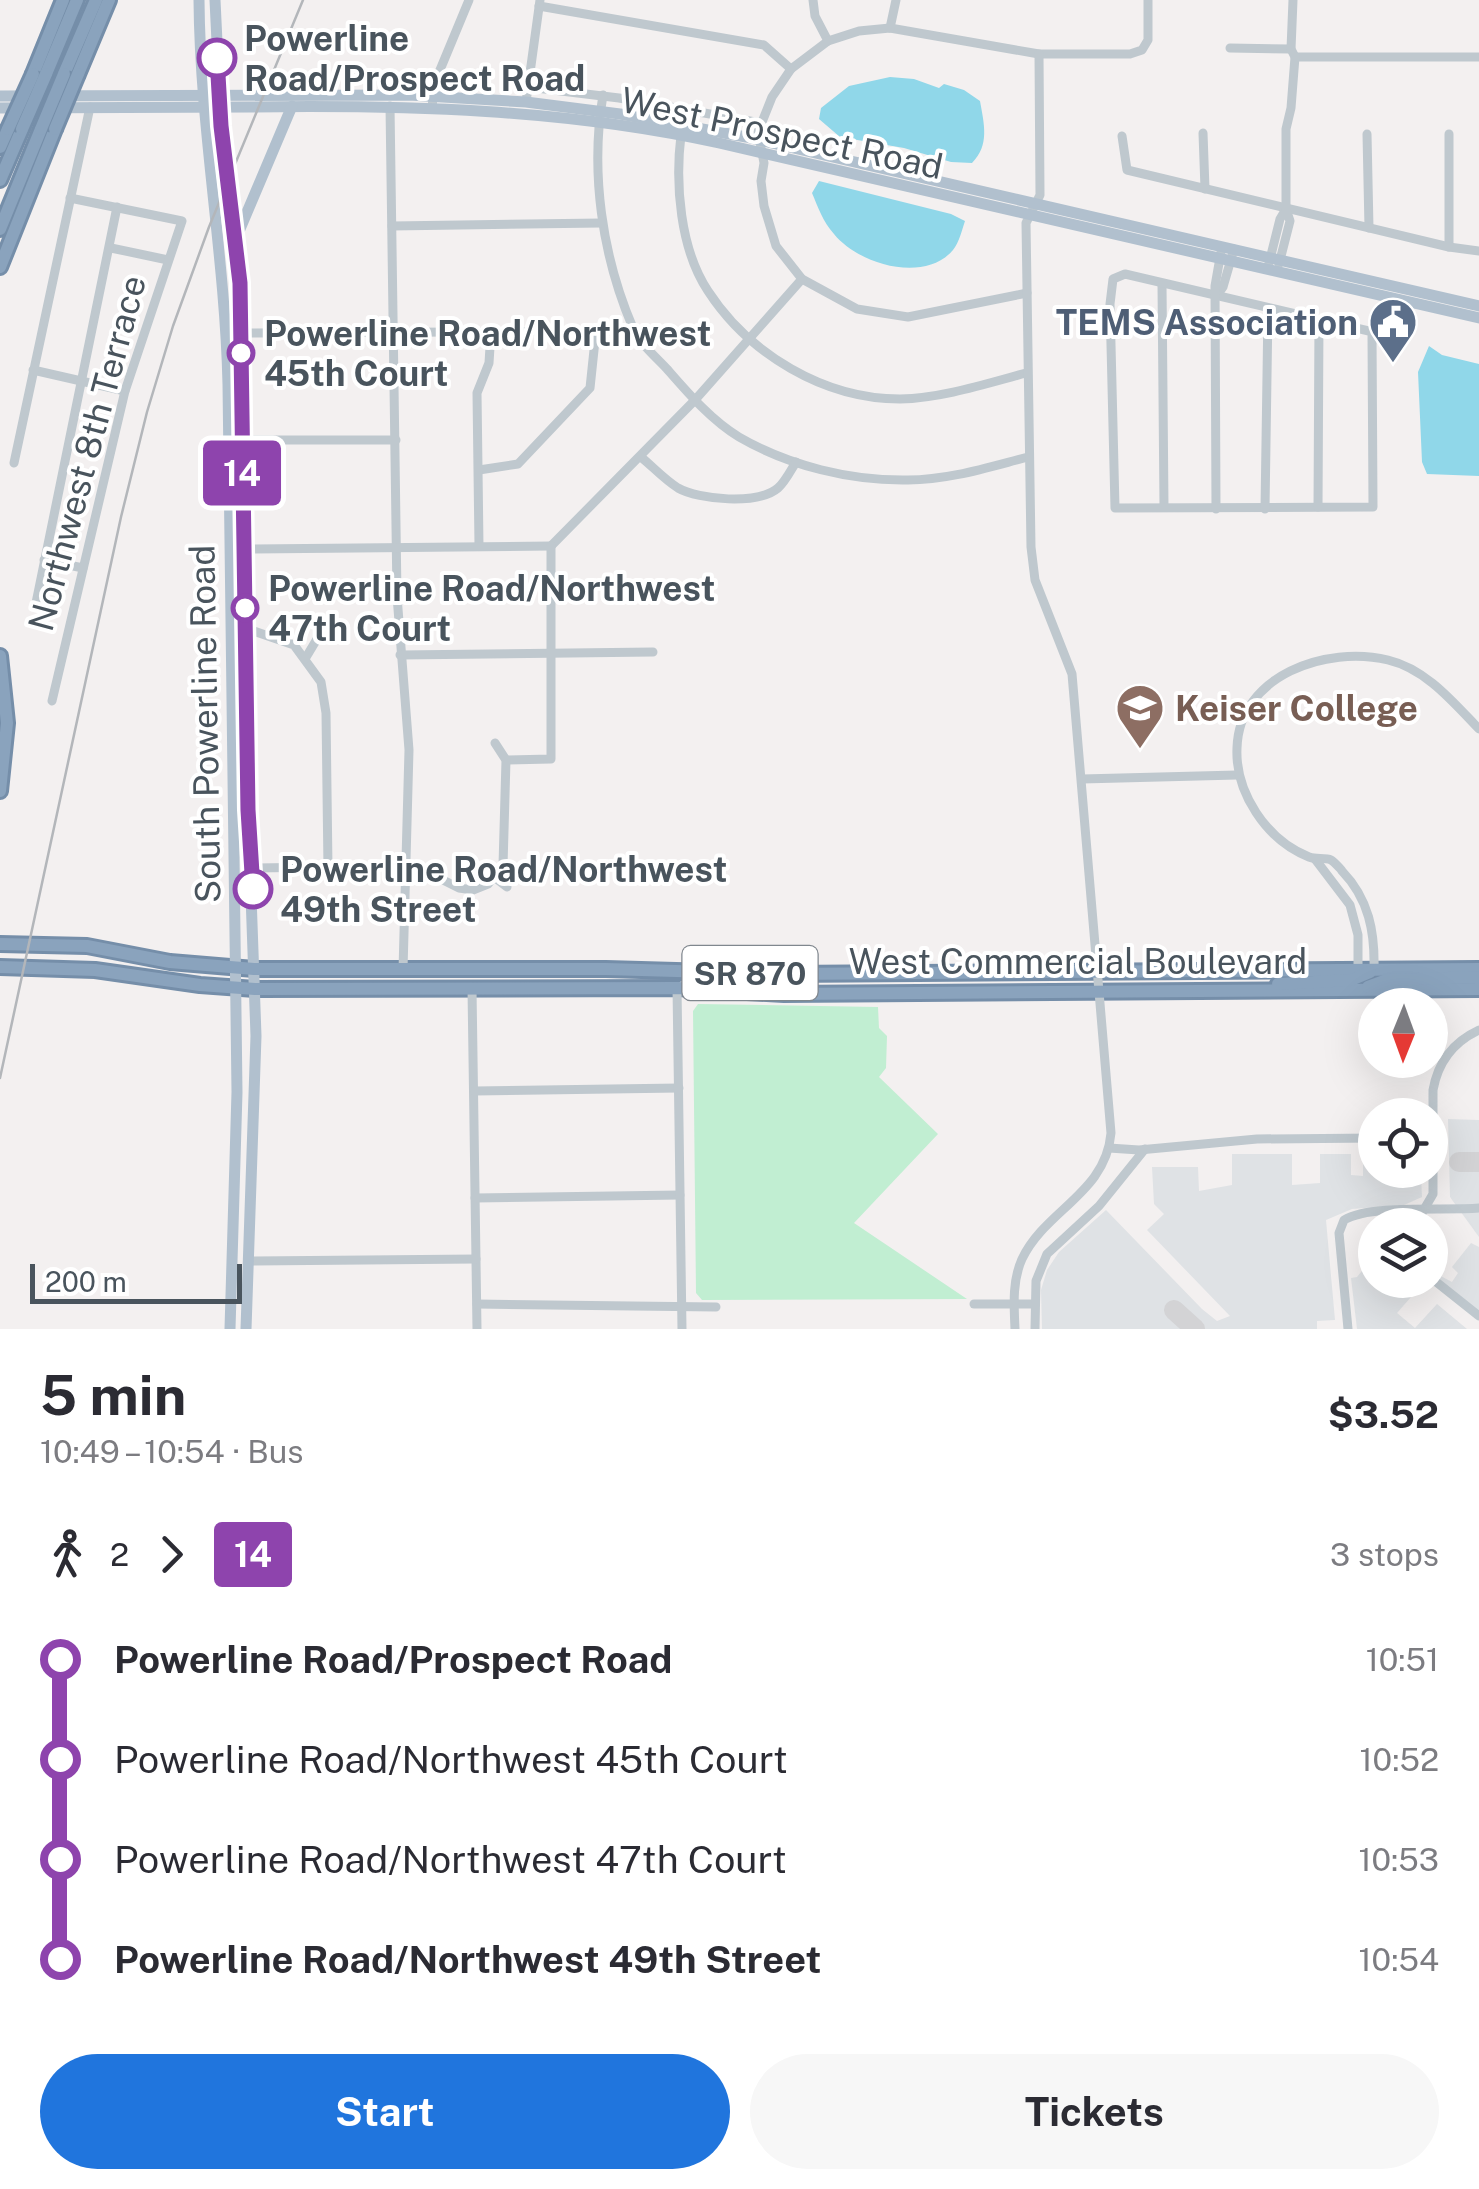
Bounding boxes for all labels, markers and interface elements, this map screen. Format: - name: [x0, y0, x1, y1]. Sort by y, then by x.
- place label: Powerline Road/Prospect Road: [244, 18, 585, 99]
- marker: Powerline Road/Prospect Road: [198, 39, 236, 77]
- street label: West Prospect Road: [617, 79, 947, 187]
- street label: Northwest 8th Terrace: [20, 271, 154, 635]
- public building icon: TEMS Association: [1367, 296, 1419, 364]
- place label: TEMS Association: [1056, 302, 1358, 343]
- place label: Powerline Road/Northwest 45th Court: [264, 313, 711, 394]
- marker: Powerline Road/Northwest 45th Court: [228, 340, 254, 366]
- line badge: 14: [197, 440, 287, 506]
- text: 14: [223, 453, 261, 494]
- street label: South Powerline Road: [181, 545, 229, 903]
- place label: Powerline Road/Northwest 47th Court: [268, 568, 715, 649]
- marker: Powerline Road/Northwest 47th Court: [232, 595, 258, 621]
- school or university icon: Keiser College: [1114, 682, 1166, 750]
- place label: Keiser College: [1175, 688, 1418, 729]
- place label: Powerline Road/Northwest 49th Street: [280, 849, 727, 930]
- marker: Powerline Road/Northwest 49th Street: [234, 870, 272, 908]
- street label: West Commercial Boulevard: [849, 941, 1307, 982]
- road number: SR 870: [682, 946, 818, 1000]
- north arrow: [1358, 988, 1448, 1078]
- map controls: [1358, 988, 1448, 1298]
- button: locate: [1358, 1098, 1448, 1188]
- button: layers: [1358, 1208, 1448, 1298]
- scale bar: [30, 1259, 242, 1304]
- text: 200 m: [45, 1265, 127, 1298]
- text: 5 min: [40, 1363, 186, 1427]
- text: $3.52: [1328, 1392, 1439, 1437]
- text: 10:49 – 10:54 · Bus: [40, 1433, 304, 1470]
- icon: walk: [40, 1527, 95, 1582]
- icon: forward: [144, 1527, 199, 1582]
- text: 14: [234, 1534, 272, 1575]
- text: 2: [110, 1536, 129, 1573]
- text: 3 stops: [1330, 1536, 1439, 1573]
- text: Powerline Road/Prospect Road: [114, 1637, 672, 1682]
- text: 10:51: [1366, 1641, 1439, 1678]
- text: Powerline Road/Northwest 45th Court: [114, 1737, 788, 1782]
- text: 10:52: [1360, 1741, 1439, 1778]
- text: Powerline Road/Northwest 47th Court: [114, 1837, 787, 1882]
- text: 10:53: [1359, 1841, 1439, 1878]
- text: Powerline Road/Northwest 49th Street: [114, 1937, 821, 1982]
- text: 10:54: [1359, 1941, 1439, 1978]
- button: Start: [40, 2054, 730, 2169]
- button: Tickets: [750, 2054, 1439, 2169]

